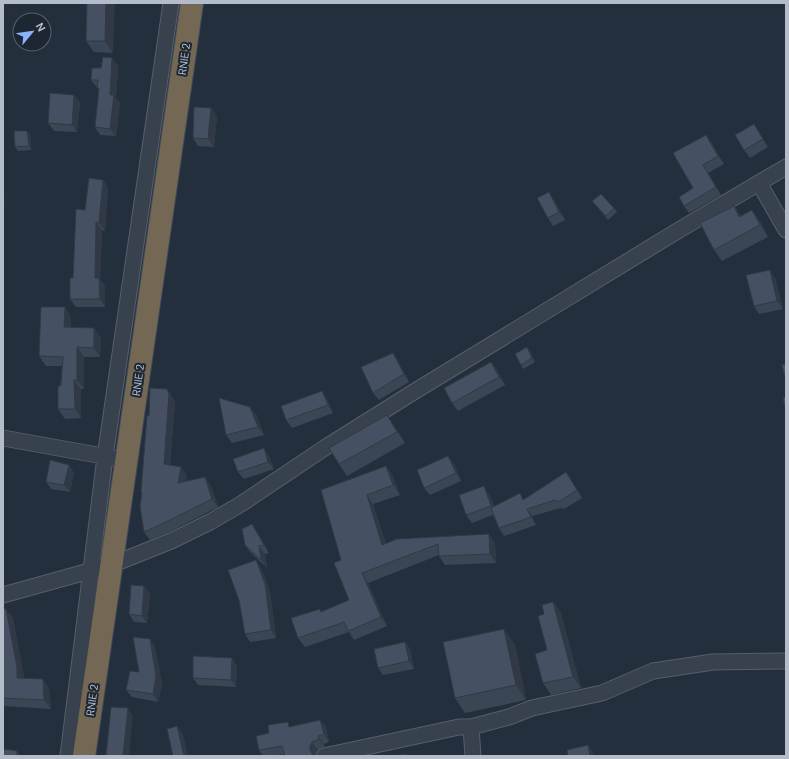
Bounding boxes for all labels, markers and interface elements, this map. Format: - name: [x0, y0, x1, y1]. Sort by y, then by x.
- north arrow: [12, 12, 52, 52]
- text: N: [33, 20, 49, 34]
- street label: RNIE 2: [175, 42, 193, 76]
- street label: RNIE 2: [129, 363, 147, 397]
- street label: RNIE 2: [83, 683, 101, 717]

